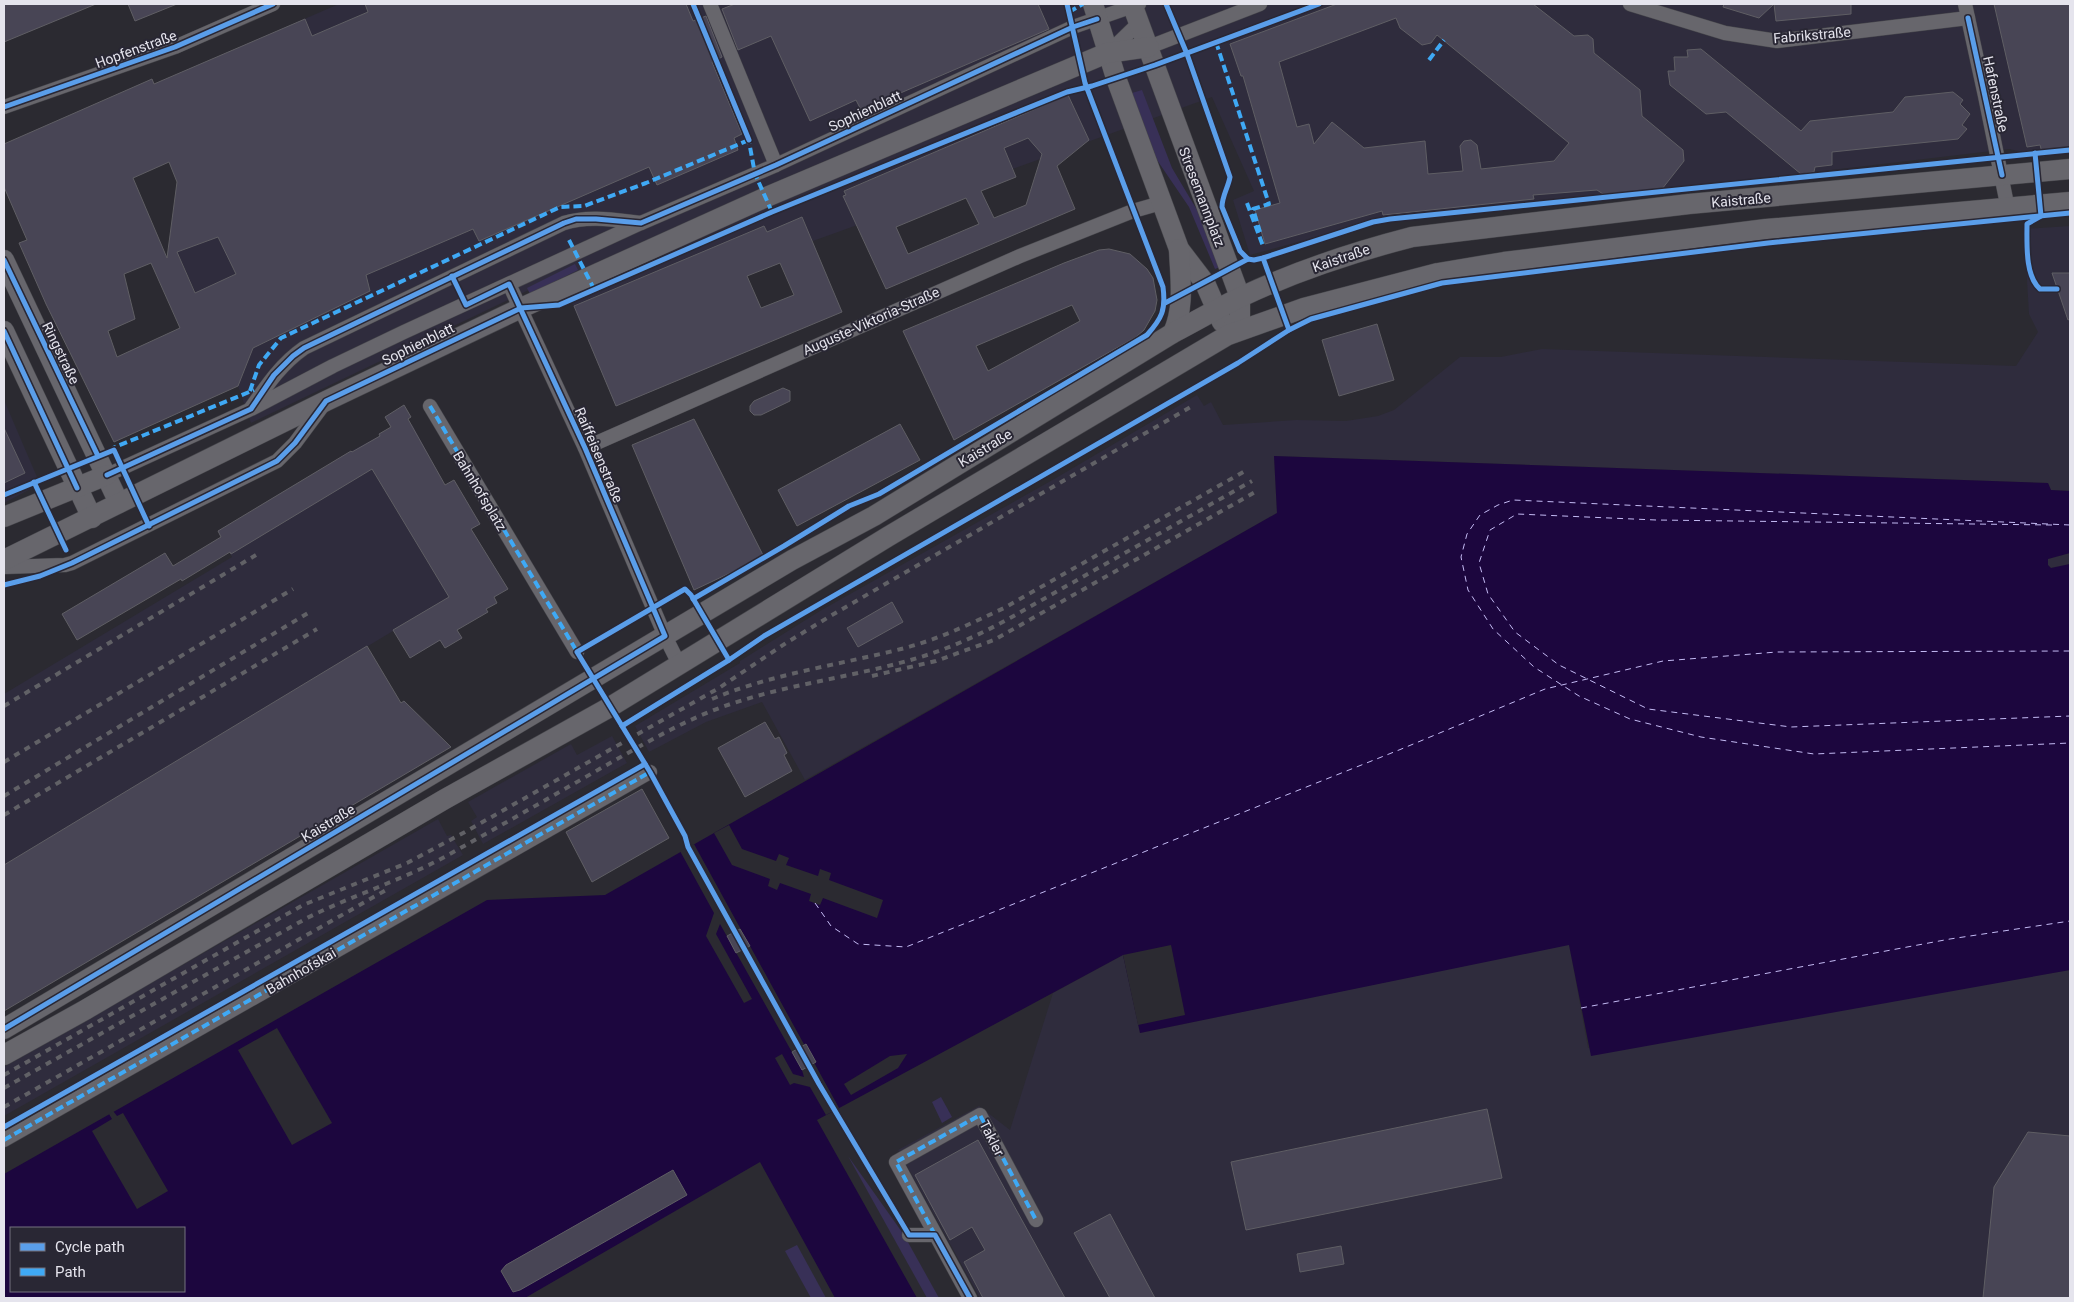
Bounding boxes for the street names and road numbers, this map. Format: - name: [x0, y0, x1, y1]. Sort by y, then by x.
- street label: Fabrikstraße: [1773, 24, 1851, 46]
- street label: Hopfenstraße: [93, 27, 179, 71]
- street label: Hafenstraße: [1980, 55, 2012, 133]
- street label: Sophienblatt: [826, 87, 904, 135]
- street label: Stresemannplatz: [1176, 145, 1228, 249]
- street label: Kaistraße: [1711, 189, 1771, 211]
- street label: Kaistraße: [1310, 241, 1372, 275]
- street label: Auguste-Viktoria-Straße: [800, 284, 942, 358]
- street label: Ringstraße: [39, 319, 83, 387]
- street label: Sophienblatt: [379, 319, 457, 368]
- street label: Raiffeisenstraße: [572, 405, 626, 505]
- street label: Kaistraße: [955, 426, 1015, 470]
- street label: Bahnhofsplatz: [450, 448, 510, 534]
- street label: Kaistraße: [298, 801, 358, 845]
- street label: Bahnhofskai: [263, 945, 339, 997]
- street label: Takler: [976, 1117, 1008, 1159]

